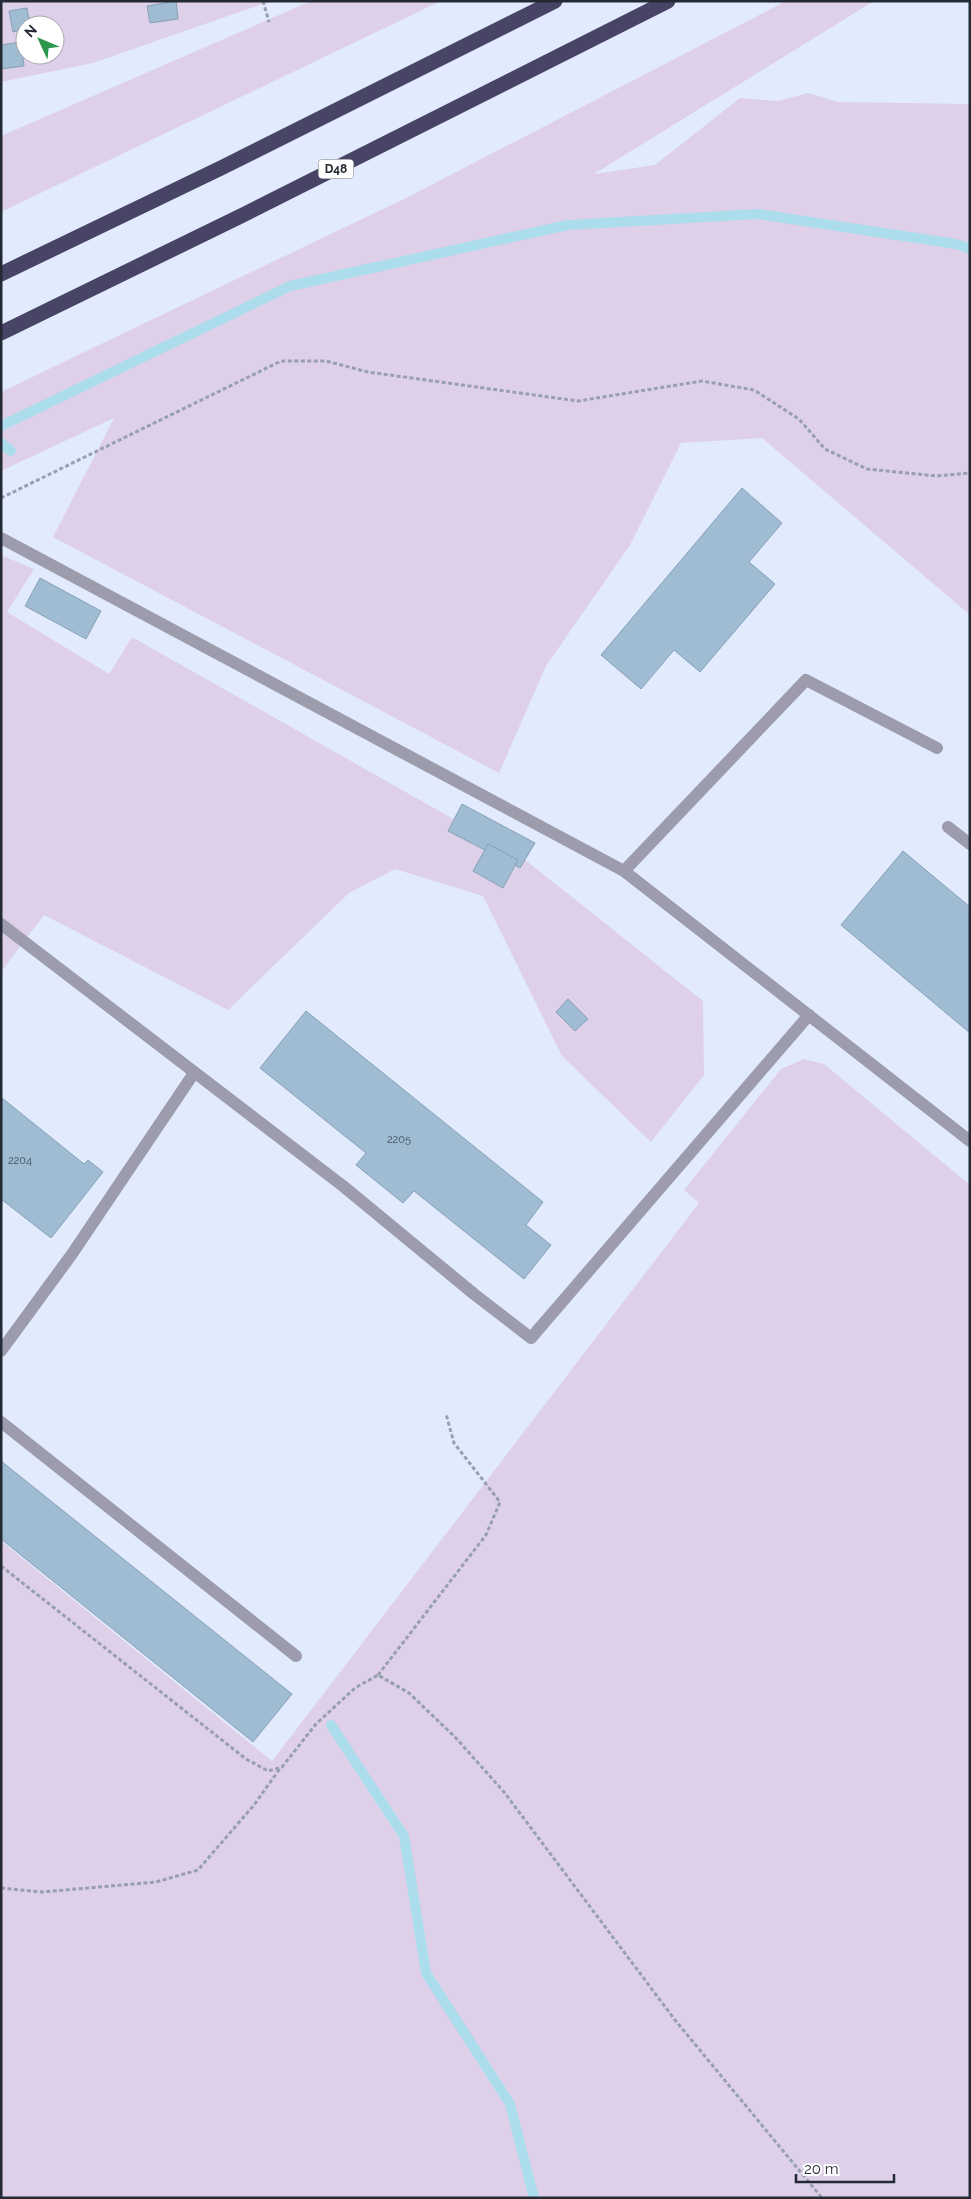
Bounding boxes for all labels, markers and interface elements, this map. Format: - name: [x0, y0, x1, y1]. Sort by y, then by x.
- north arrow: [15, 15, 65, 65]
- text: N: [21, 22, 40, 40]
- road number: D48: [318, 160, 354, 178]
- house number: 2205: [387, 1133, 411, 1146]
- house number: 2204: [8, 1154, 32, 1167]
- scale bar: [796, 2152, 894, 2184]
- text: 20 m: [804, 2160, 839, 2178]

